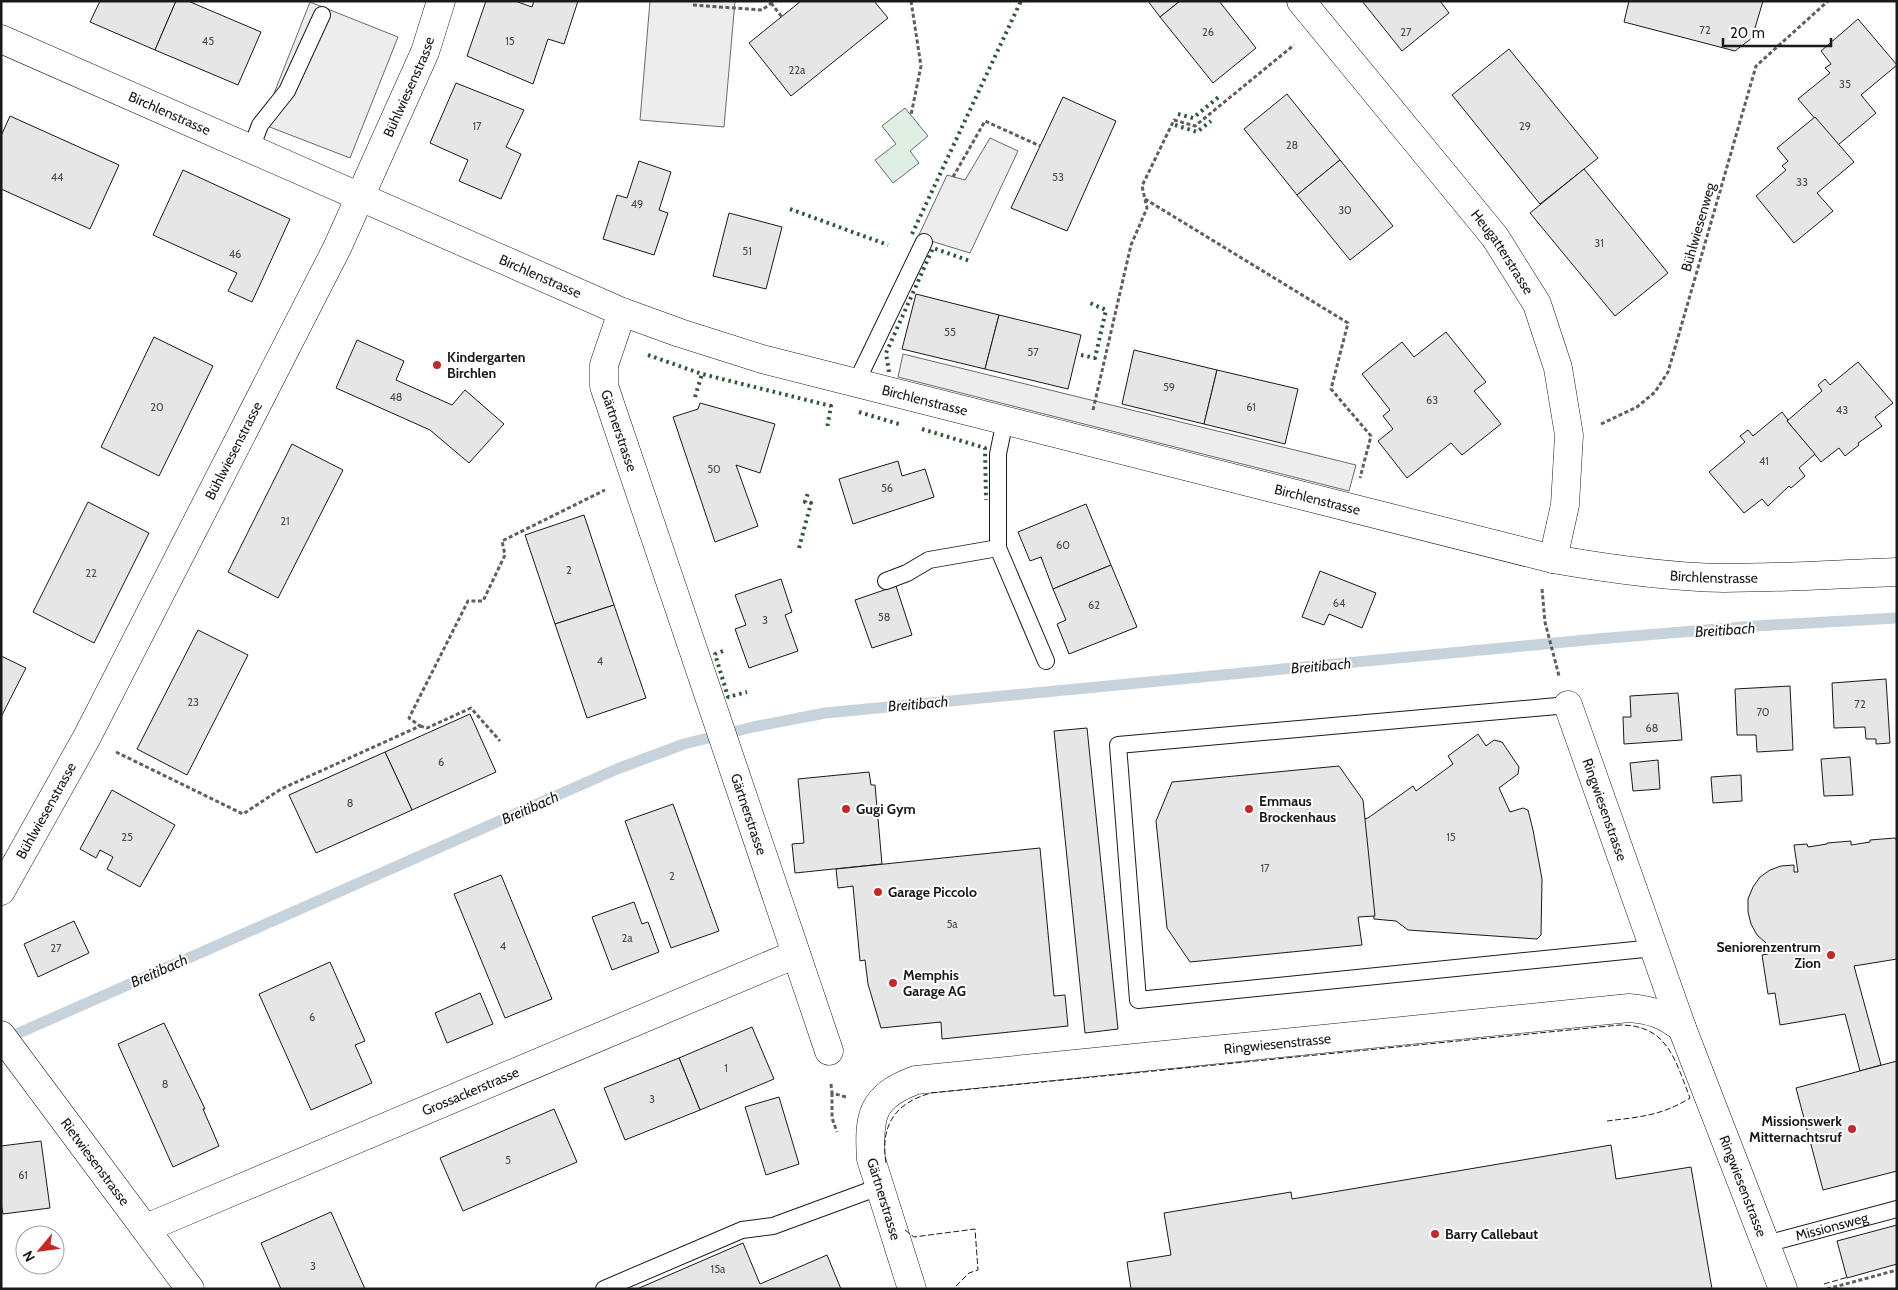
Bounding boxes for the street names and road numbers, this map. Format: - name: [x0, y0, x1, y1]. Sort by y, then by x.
- street label: Bühlwiesenstrasse: [379, 34, 438, 140]
- street label: Birchlenstrasse: [126, 87, 213, 139]
- street label: Bühlwiesenweg: [1677, 179, 1720, 274]
- street label: Heugatterstrasse: [1467, 206, 1538, 298]
- street label: Birchlenstrasse: [496, 250, 584, 302]
- street label: Birchlenstrasse: [880, 381, 970, 420]
- street label: Gärtnerstrasse: [597, 387, 641, 474]
- street label: Bühlwiesenstrasse: [201, 399, 266, 503]
- street label: Birchlenstrasse: [1273, 480, 1362, 519]
- street label: Birchlenstrasse: [1669, 566, 1758, 587]
- street label: Ringwiesenstrasse: [1579, 756, 1631, 863]
- street label: Bühlwiesenstrasse: [12, 759, 80, 862]
- street label: Gärtnerstrasse: [727, 771, 771, 857]
- street label: Ringwiesenstrasse: [1223, 1029, 1332, 1058]
- street label: Grossackerstrasse: [419, 1063, 522, 1120]
- street label: Rietwiesenstrasse: [57, 1114, 134, 1209]
- street label: Ringwiesenstrasse: [1715, 1133, 1771, 1239]
- street label: Gärtnerstrasse: [863, 1156, 905, 1242]
- street label: Missionsweg: [1793, 1208, 1871, 1245]

